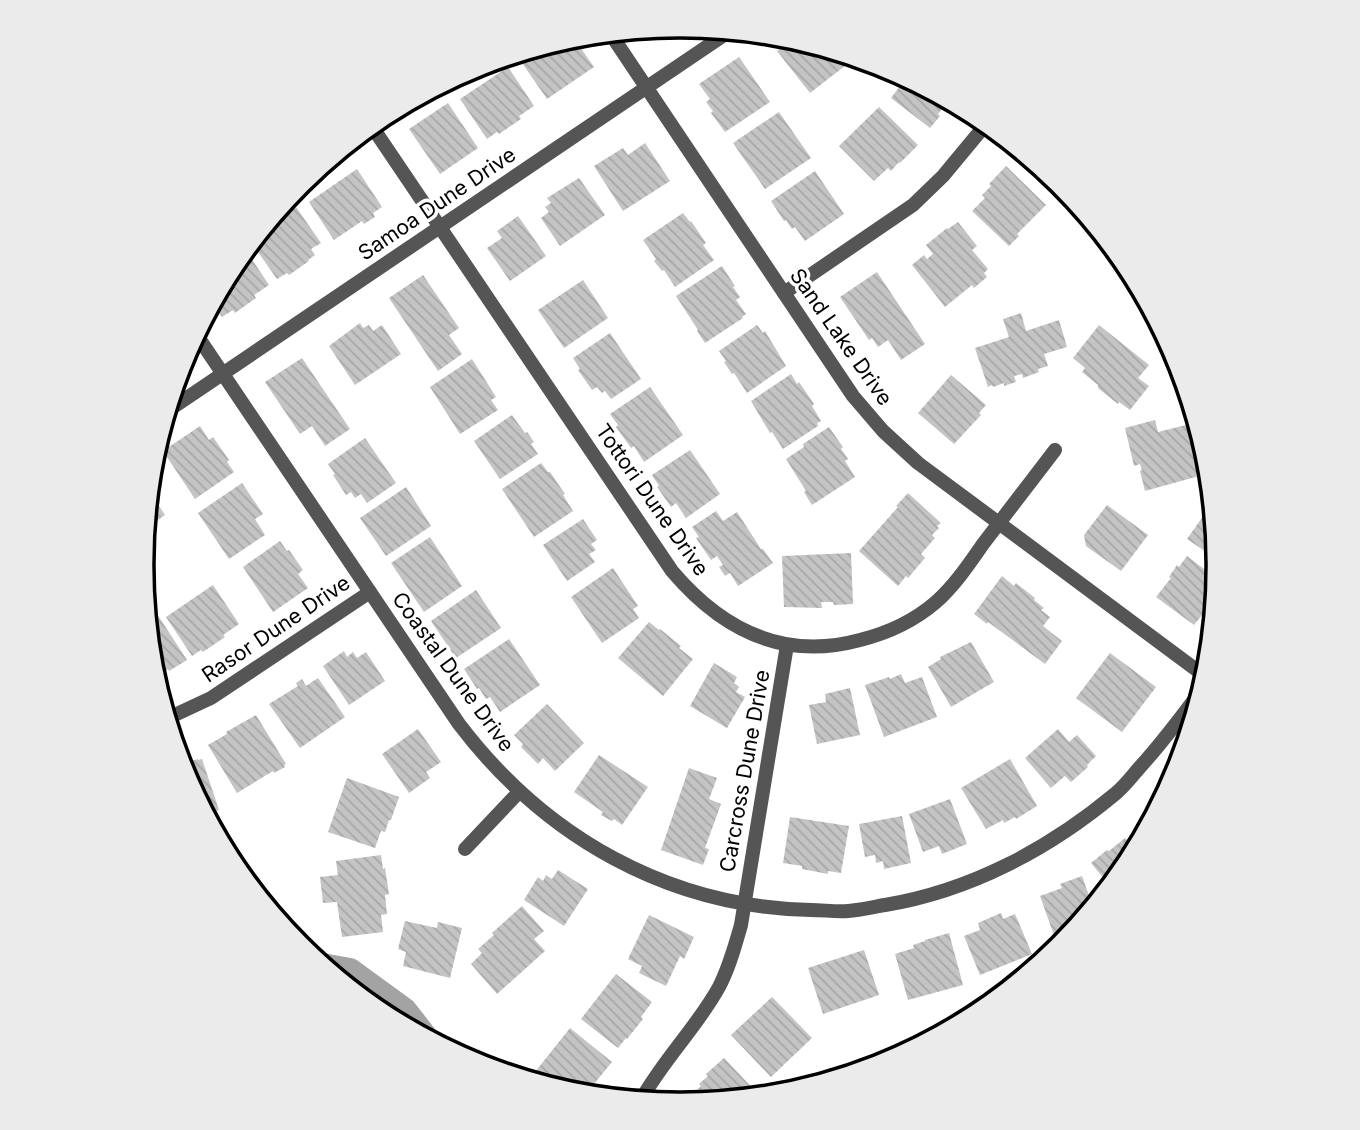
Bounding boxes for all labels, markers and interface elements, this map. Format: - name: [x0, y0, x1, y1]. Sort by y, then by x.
- street label: Samoa Dune Drive: [353, 142, 520, 266]
- street label: Sand Lake Drive: [785, 263, 898, 410]
- street label: Tottori Dune Drive: [591, 419, 714, 580]
- street label: Rasor Dune Drive: [197, 570, 354, 687]
- street label: Coastal Dune Drive: [387, 587, 520, 756]
- street label: Carcross Dune Drive: [714, 668, 775, 874]

